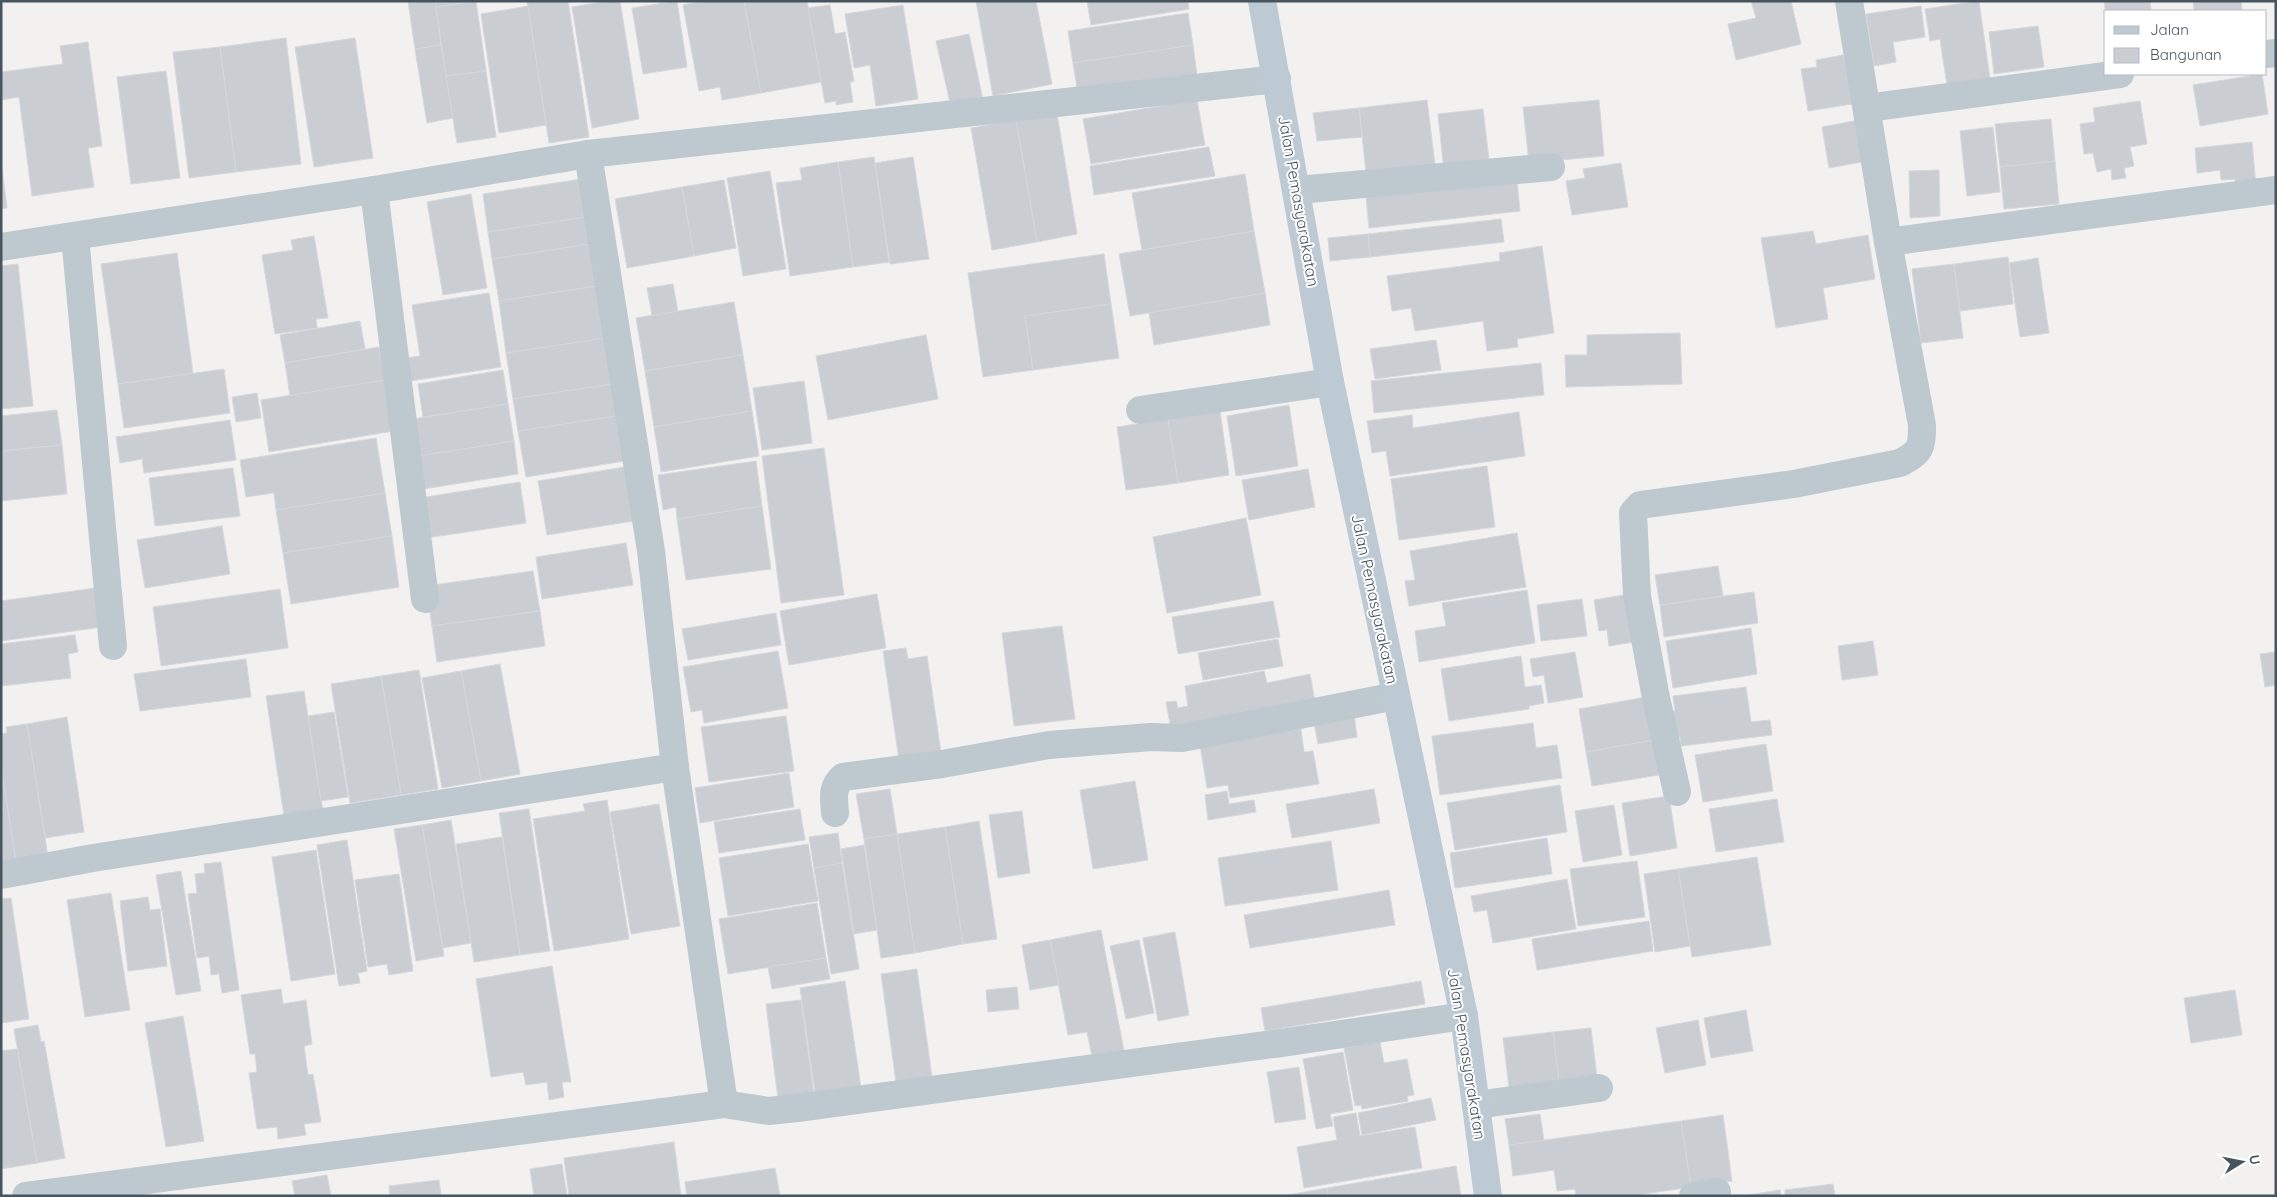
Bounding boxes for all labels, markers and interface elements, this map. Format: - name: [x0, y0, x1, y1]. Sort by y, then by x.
- legend: [2104, 10, 2267, 75]
- text: Jalan: [2150, 20, 2189, 39]
- text: Bangunan: [2150, 45, 2222, 64]
- street label: Jalan Pemasyarakatan: [1274, 114, 1324, 288]
- street label: Jalan Pemasyarakatan: [1347, 512, 1403, 686]
- street label: Jalan Pemasyarakatan: [1444, 967, 1490, 1141]
- north arrow: [2217, 1137, 2267, 1187]
- text: U: [2245, 1153, 2265, 1166]

